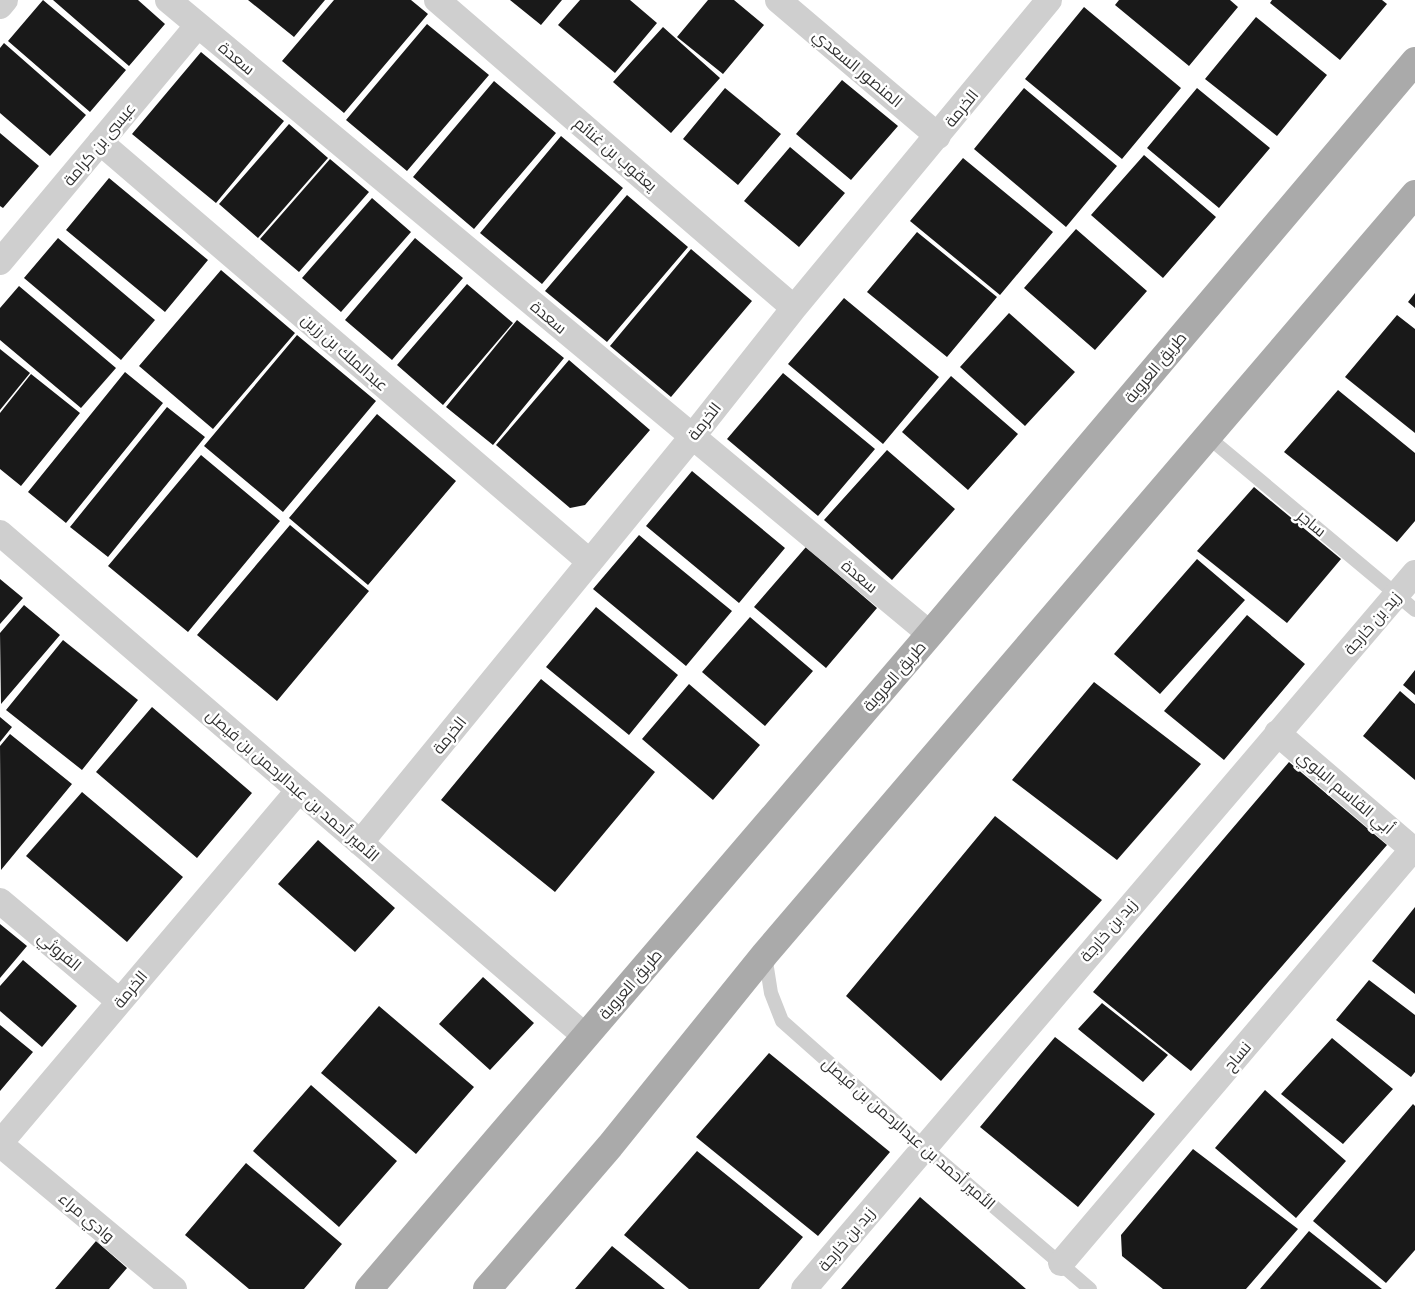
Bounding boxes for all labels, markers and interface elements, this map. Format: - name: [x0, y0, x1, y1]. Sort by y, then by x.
- street label: المنصور السعدي: [807, 26, 906, 114]
- street label: سعدة: [215, 38, 259, 79]
- street label: الخرمة: [941, 86, 982, 131]
- street label: عيسى بن كرامة: [59, 99, 140, 190]
- street label: يعقوب بن غنائم: [569, 113, 661, 197]
- street label: سعدة: [527, 297, 571, 338]
- street label: عبدالملك بن رزين: [297, 310, 392, 396]
- street label: طريق العروبة: [1120, 328, 1191, 407]
- street label: الخرمة: [684, 399, 725, 444]
- street label: ساجر: [1293, 505, 1330, 541]
- street label: سعدة: [838, 556, 882, 597]
- street label: زيد بن خارجة: [1340, 588, 1406, 659]
- street label: طريق العروبة: [859, 638, 931, 716]
- street label: الأمير أحمد بن عبدالرحمن بن فيصل: [202, 705, 383, 866]
- street label: الخرمة: [429, 713, 470, 758]
- street label: أبي القاسم البلوي: [1291, 747, 1398, 841]
- street label: زيد بن خارجة: [1076, 895, 1142, 966]
- street label: الفروثي: [32, 928, 85, 978]
- street label: طريق العروبة: [595, 946, 667, 1024]
- street label: الخرمة: [109, 967, 151, 1012]
- street label: نساح: [1220, 1038, 1256, 1076]
- street label: الأمير أحمد بن عبدالرحمن بن فيصل: [818, 1053, 999, 1214]
- street label: وادي مراء: [52, 1189, 118, 1249]
- street label: زيد بن خارجة: [814, 1204, 879, 1276]

